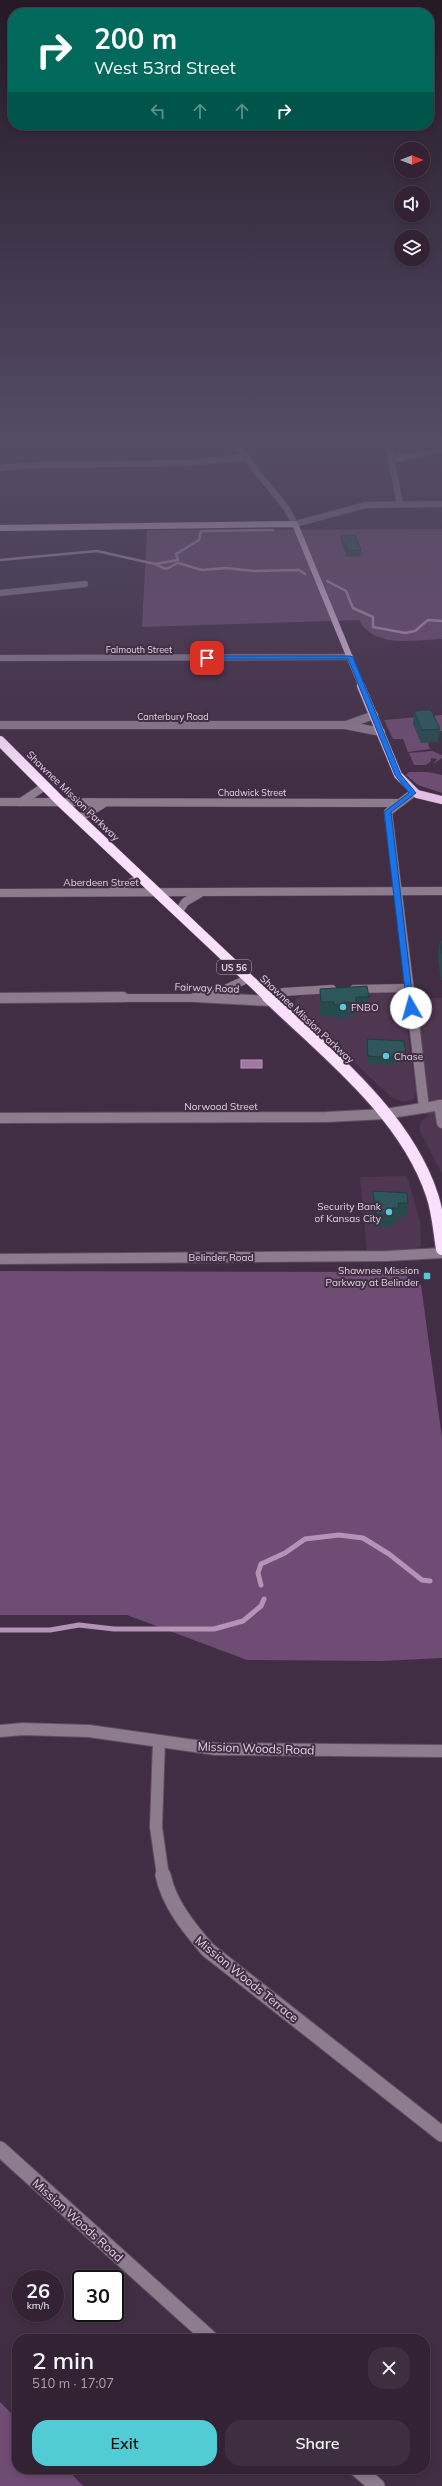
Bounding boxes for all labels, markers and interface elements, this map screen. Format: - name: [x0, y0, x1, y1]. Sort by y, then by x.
- text: 200 m: [94, 21, 177, 56]
- icon: right: [28, 24, 80, 76]
- text: West 53rd Street: [94, 56, 236, 79]
- icon: left: [147, 100, 169, 122]
- icon: ahead: [189, 100, 211, 122]
- icon: ahead: [231, 100, 253, 122]
- icon: right: [273, 100, 295, 122]
- north arrow: [394, 142, 430, 178]
- map controls: [394, 142, 430, 266]
- button: sound: [394, 186, 430, 222]
- button: layers: [394, 230, 430, 266]
- pin: [190, 641, 224, 675]
- street label: Falmouth Street: [106, 644, 172, 655]
- icon: arrive: [196, 647, 218, 669]
- street label: Canterbury Road: [137, 711, 209, 723]
- street label: Shawnee Mission Parkway: [24, 748, 123, 844]
- street label: Chadwick Street: [218, 787, 286, 798]
- street label: Aberdeen Street: [63, 876, 139, 889]
- road number: US 56: [217, 960, 251, 974]
- street label: Shawnee Mission Parkway: [257, 972, 357, 1067]
- street label: Fairway Road: [174, 980, 240, 996]
- position arrow: [390, 987, 432, 1029]
- place label: FNBO: [351, 1001, 379, 1014]
- marker: FNBO: [338, 1002, 348, 1012]
- place label: Chase: [394, 1050, 423, 1063]
- marker: Chase: [381, 1051, 391, 1061]
- street label: Norwood Street: [184, 1100, 258, 1113]
- place label: Security Bank of Kansas City: [315, 1200, 382, 1225]
- marker: Security Bank of Kansas City: [384, 1207, 394, 1217]
- street label: Belinder Road: [188, 1251, 254, 1264]
- place label: Shawnee Mission Parkway at Belinder: [326, 1264, 419, 1289]
- marker: Shawnee Mission Parkway at Belinder: [422, 1271, 432, 1281]
- street label: Mission Woods Road: [197, 1738, 315, 1758]
- street label: Mission Woods Terrace: [192, 1933, 302, 2025]
- street label: Mission Woods Road: [30, 2175, 126, 2265]
- speed limit sign: 30: [72, 2270, 124, 2322]
- text: 26: [26, 2278, 50, 2303]
- text: km/h: [27, 2299, 49, 2312]
- text: 2 min: [32, 2345, 94, 2375]
- button: close: [368, 2347, 410, 2389]
- text: 510 m · 17:07: [32, 2375, 114, 2391]
- button: Exit: [32, 2420, 217, 2466]
- button: Share: [225, 2420, 410, 2466]

